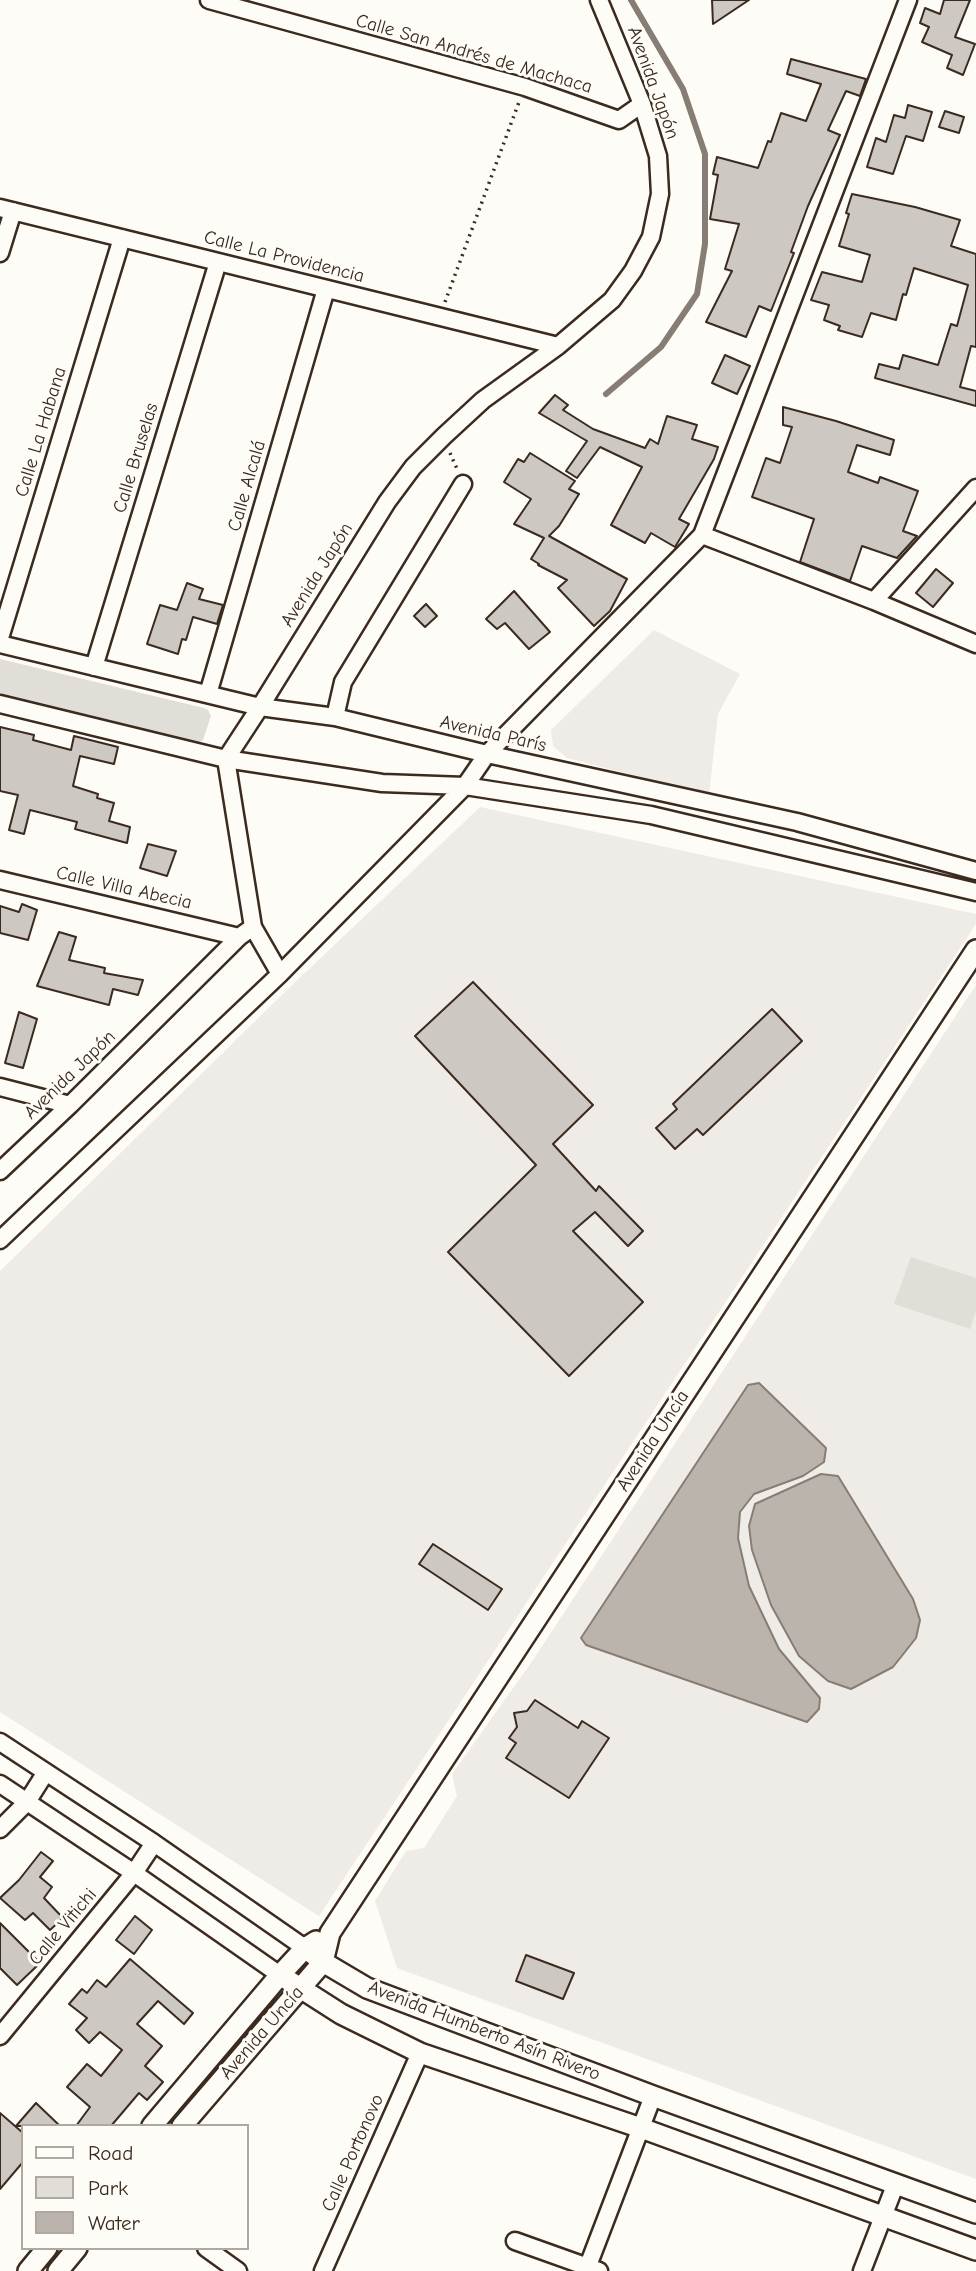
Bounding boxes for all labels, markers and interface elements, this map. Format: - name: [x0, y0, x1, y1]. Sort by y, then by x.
- street label: Calle San Andrés de Machaca: [353, 9, 595, 99]
- street label: Avenida Japón: [622, 24, 684, 142]
- street label: Calle La Providencia: [202, 226, 366, 288]
- street label: Calle La Habana: [10, 364, 72, 500]
- street label: Calle Bruselas: [108, 400, 164, 516]
- street label: Calle Alcalá: [223, 438, 271, 534]
- street label: Avenida Japón: [276, 519, 358, 631]
- street label: Avenida París: [438, 711, 548, 757]
- street label: Calle Villa Abecia: [54, 861, 194, 915]
- street label: Avenida Japón: [20, 1026, 120, 1124]
- street label: Avenida Uncía: [612, 1386, 694, 1496]
- street label: Calle Vitichi: [24, 1884, 102, 1970]
- street label: Avenida Humberto Asín Rivero: [365, 1976, 603, 2086]
- street label: Avenida Uncía: [215, 1982, 309, 2084]
- street label: Calle Portonovo: [317, 2091, 389, 2215]
- legend: [21, 2124, 248, 2250]
- text: Road: [88, 2141, 133, 2165]
- text: Park: [88, 2176, 128, 2200]
- text: Water: [88, 2211, 140, 2235]

